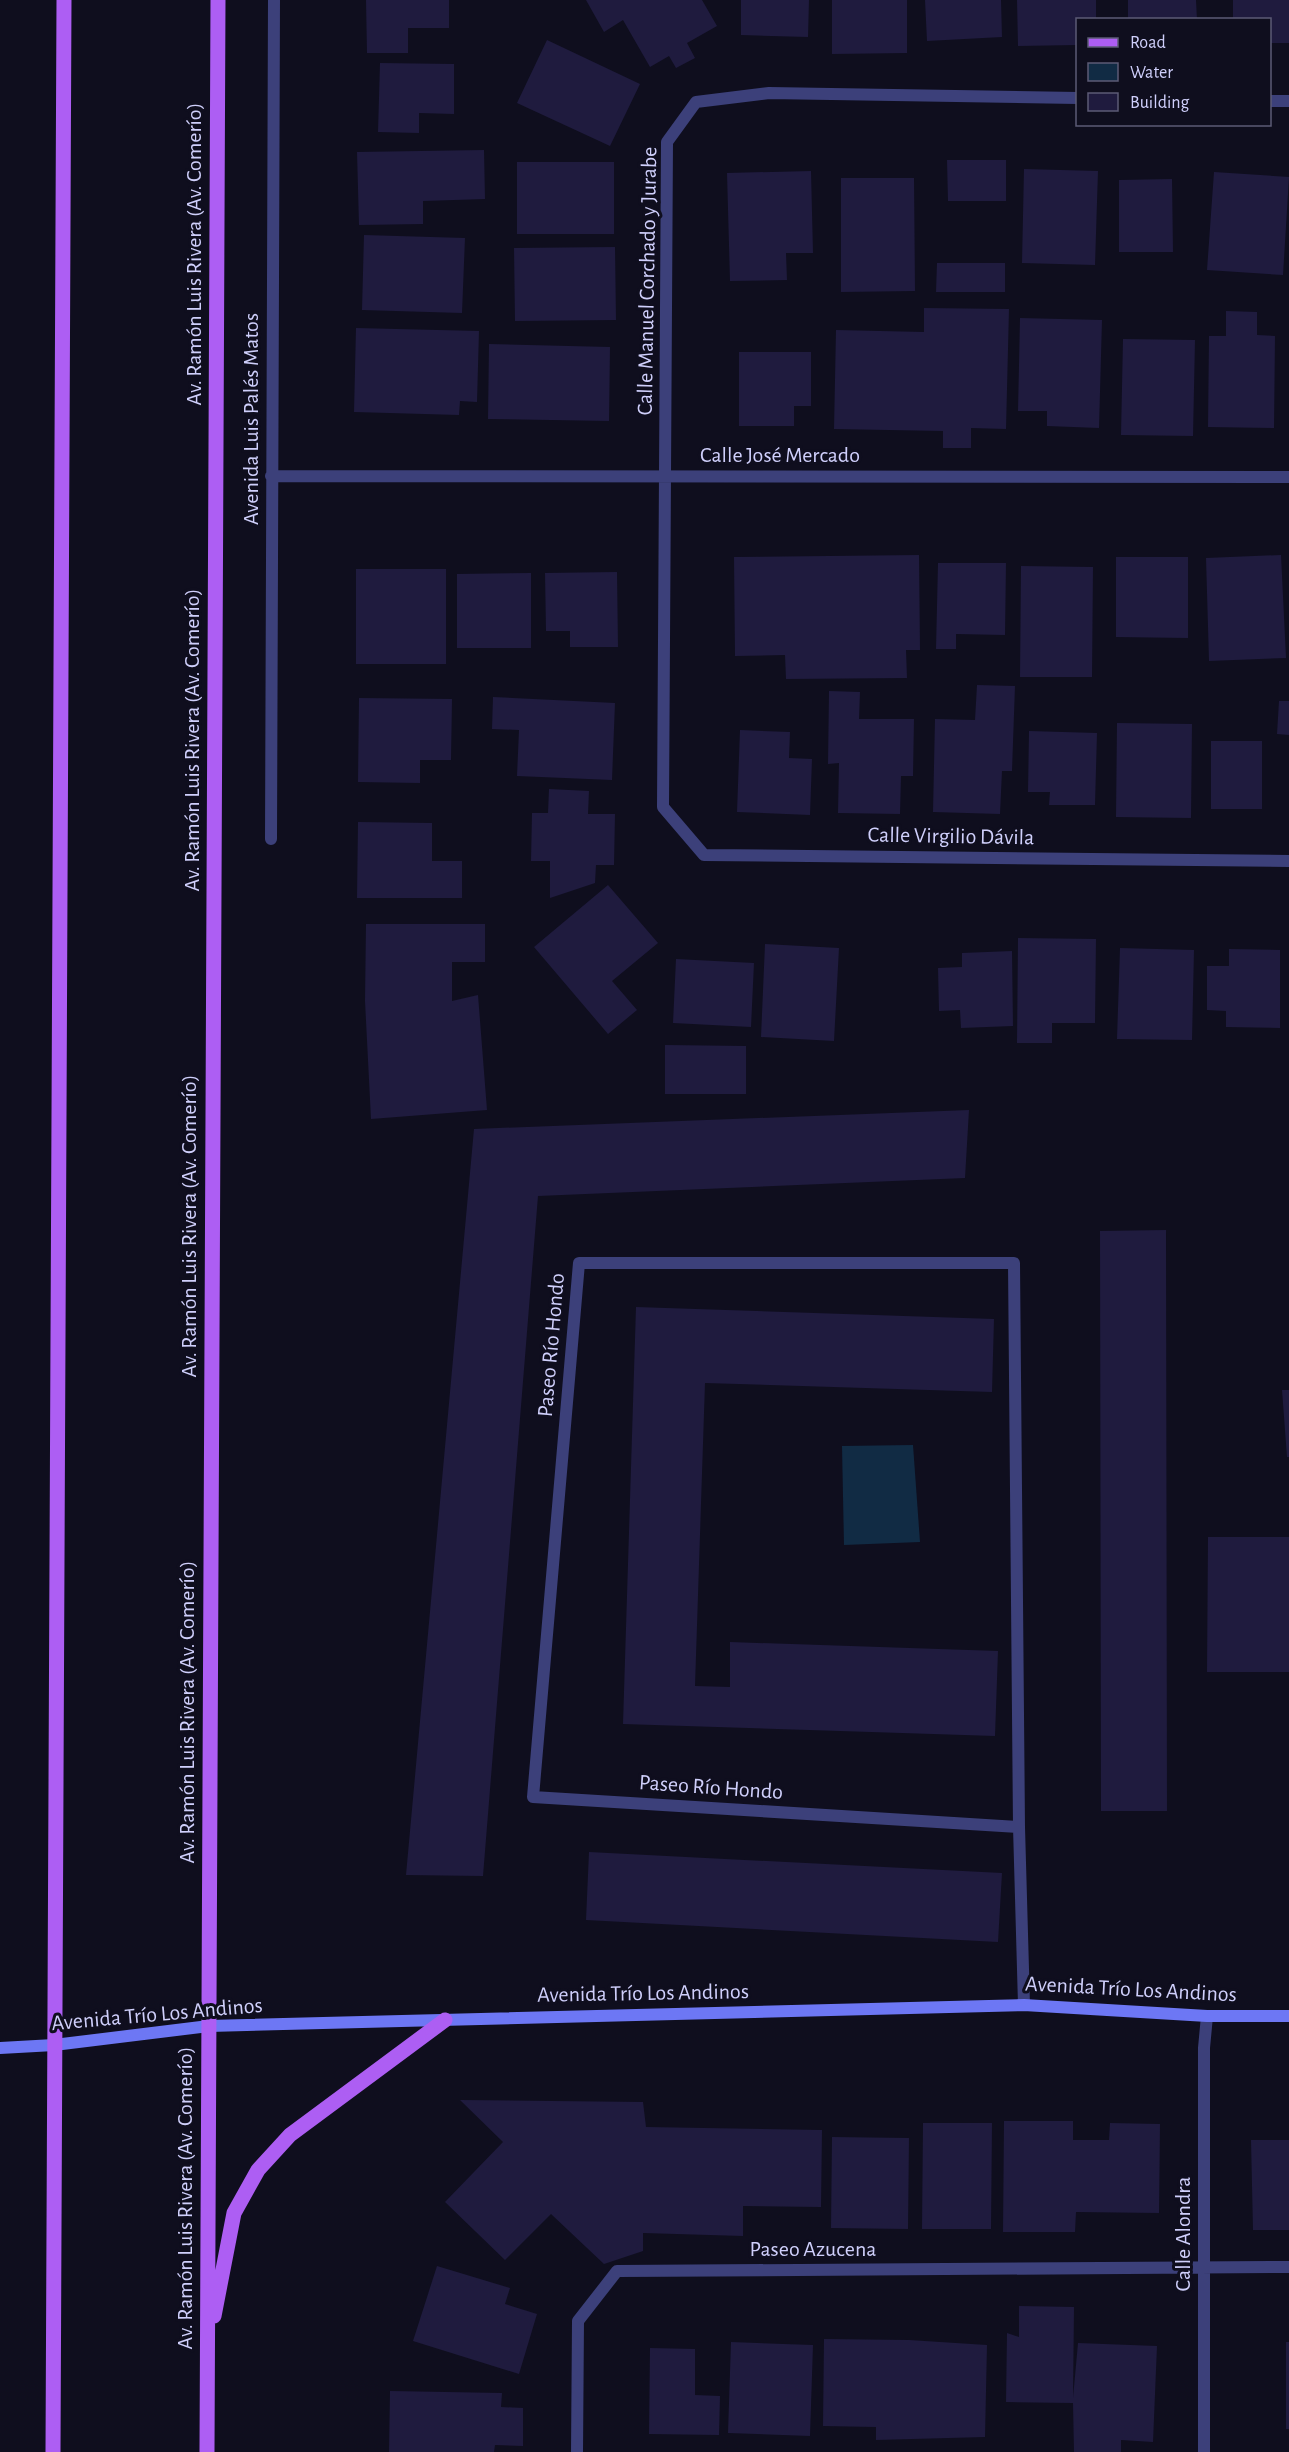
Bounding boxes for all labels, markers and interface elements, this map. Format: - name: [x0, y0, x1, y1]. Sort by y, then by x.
- legend: [1076, 18, 1271, 126]
- text: Road: [1130, 34, 1166, 52]
- text: Water: [1130, 64, 1173, 82]
- text: Building: [1130, 94, 1190, 112]
- street label: Av. Ramón Luis Rivera (Av. Comerío): [183, 103, 205, 405]
- street label: Calle Manuel Corchado y Jurabe: [634, 146, 660, 416]
- street label: Avenida Luis Palés Matos: [240, 313, 262, 525]
- street label: Calle José Mercado: [700, 444, 860, 466]
- street label: Av. Ramón Luis Rivera (Av. Comerío): [181, 589, 203, 891]
- street label: Calle Virgilio Dávila: [868, 824, 1034, 848]
- street label: Av. Ramón Luis Rivera (Av. Comerío): [178, 1075, 200, 1377]
- street label: Paseo Río Hondo: [534, 1272, 568, 1418]
- street label: Av. Ramón Luis Rivera (Av. Comerío): [176, 1561, 198, 1863]
- street label: Paseo Río Hondo: [638, 1771, 784, 1803]
- street label: Avenida Trío Los Andinos: [1025, 1972, 1237, 2006]
- street label: Avenida Trío Los Andinos: [537, 1980, 749, 2006]
- street label: Avenida Trío Los Andinos: [51, 1994, 263, 2034]
- street label: Av. Ramón Luis Rivera (Av. Comerío): [174, 2047, 196, 2349]
- street label: Calle Alondra: [1172, 2177, 1194, 2291]
- street label: Paseo Azucena: [750, 2238, 876, 2260]

